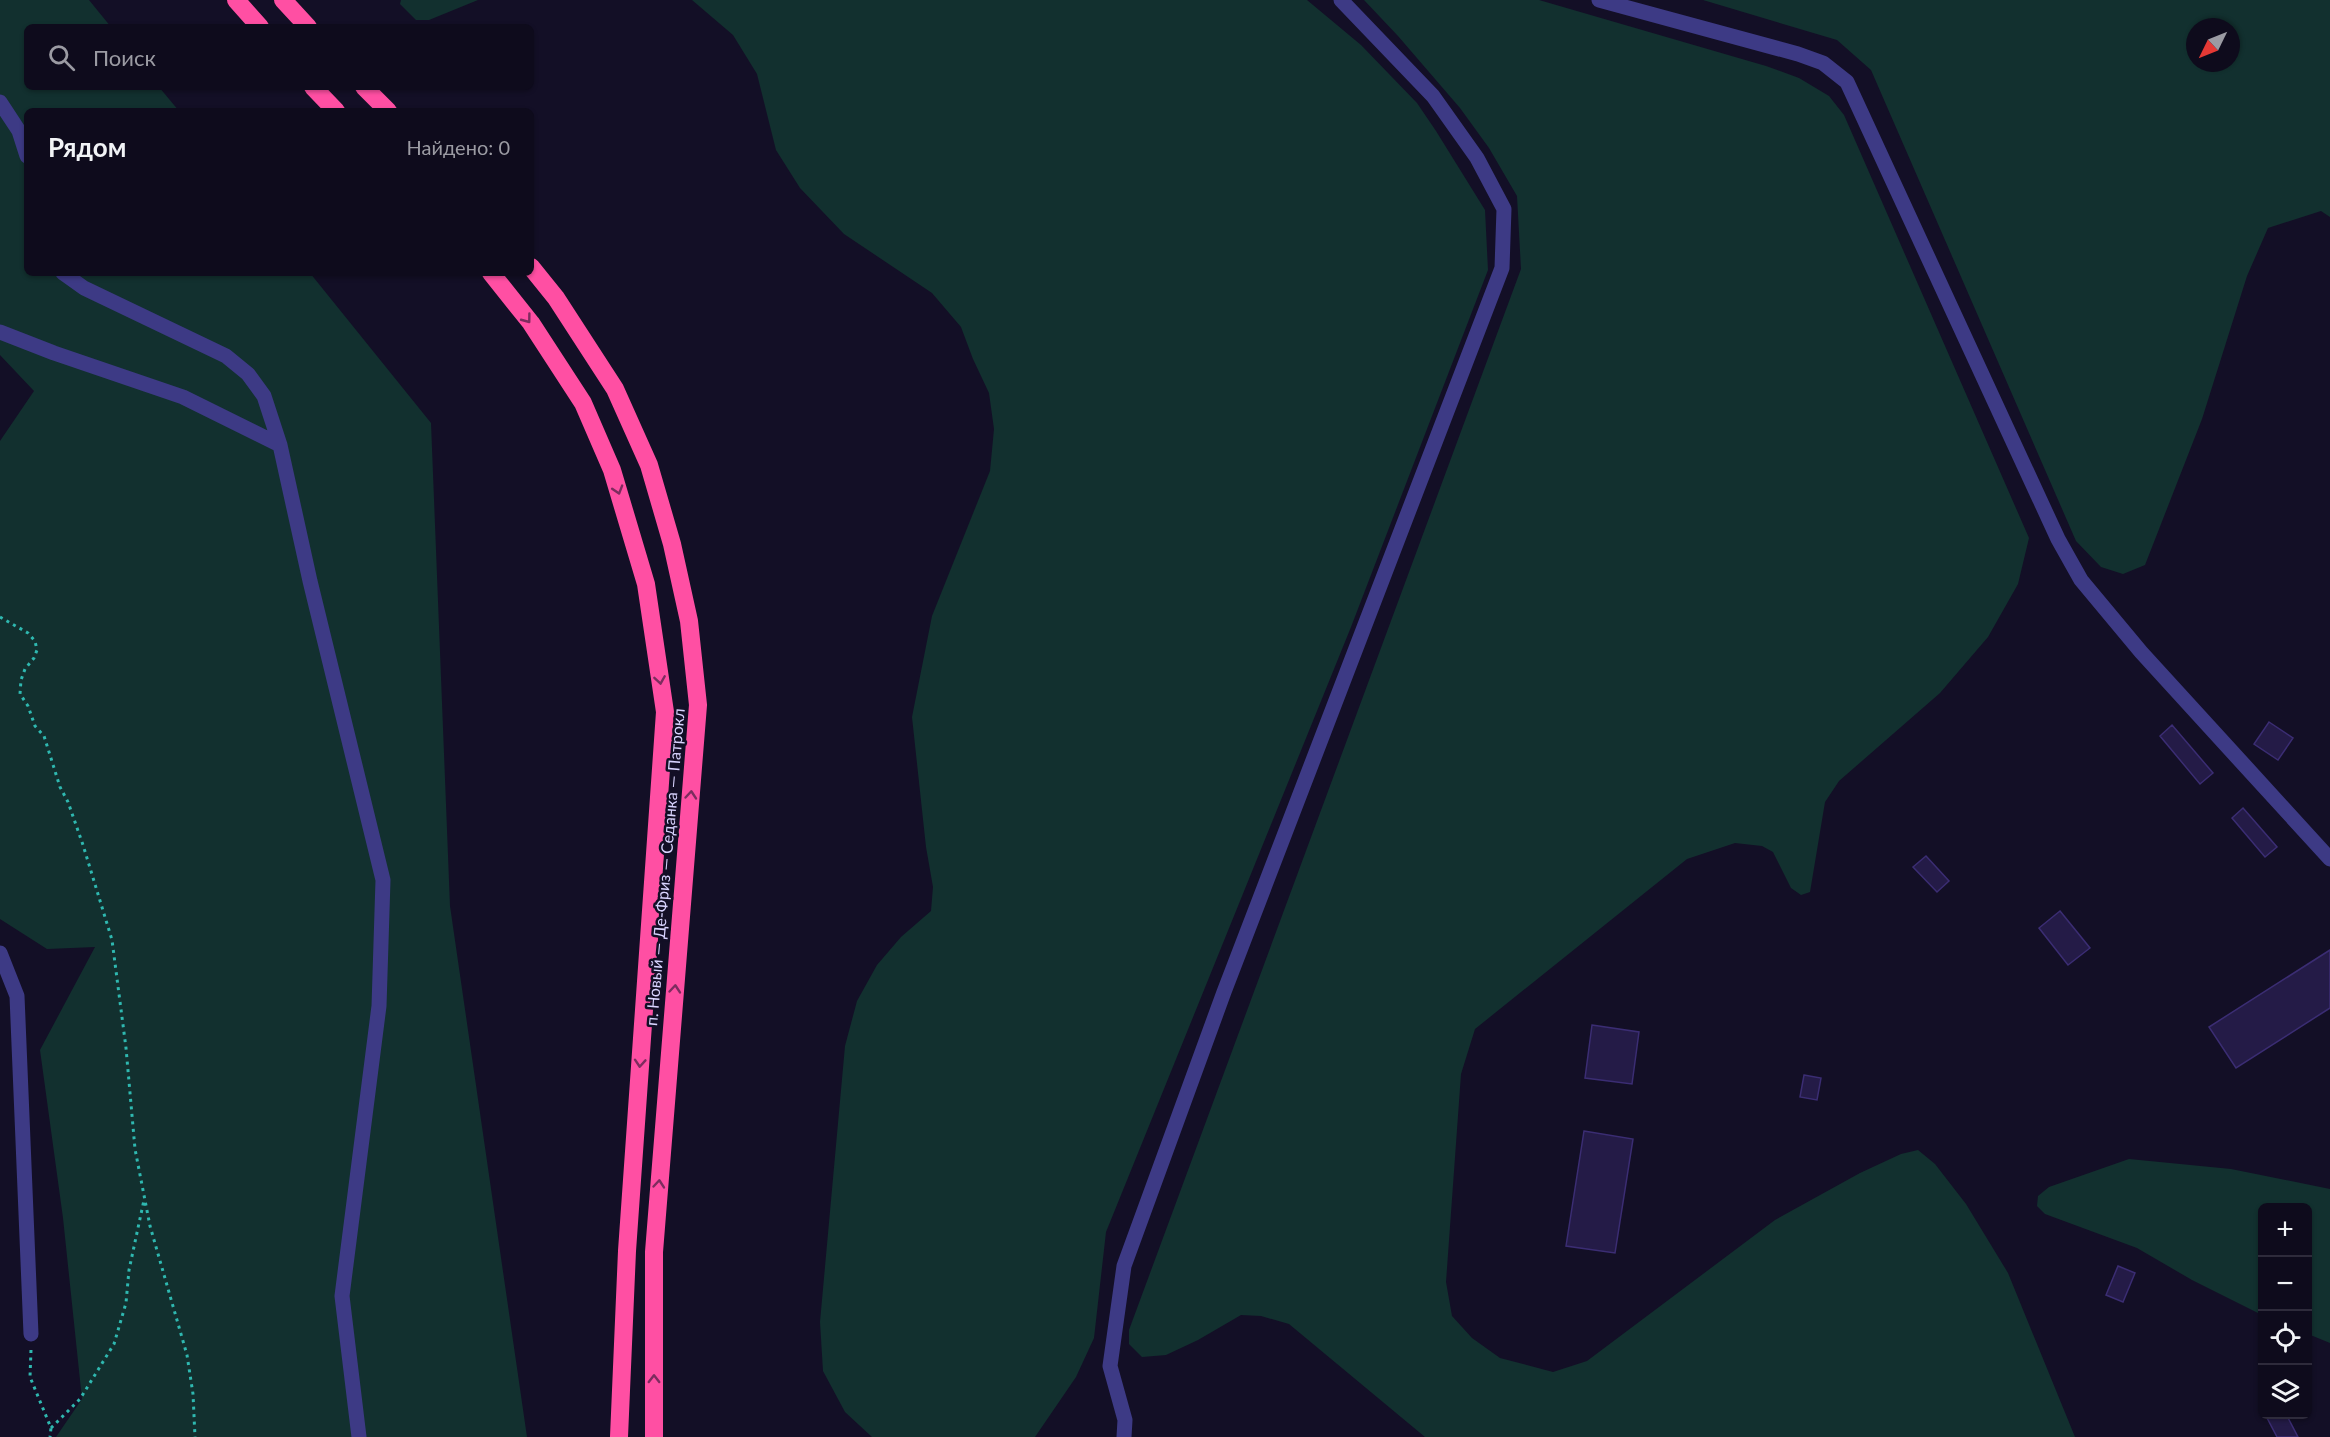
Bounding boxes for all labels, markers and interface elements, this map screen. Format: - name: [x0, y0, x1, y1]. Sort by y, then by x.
- north arrow: [2186, 18, 2240, 72]
- search box: [24, 24, 534, 90]
- icon: search: [45, 41, 78, 74]
- text: Поиск: [93, 44, 156, 71]
- text: Рядом: [48, 131, 126, 163]
- text: Найдено: 0: [407, 135, 510, 159]
- one-way arrow: [520, 312, 531, 323]
- one-way arrow: [611, 484, 623, 495]
- one-way arrow: [653, 675, 665, 684]
- street label: п. Новый — Де-Фриз — Седанка — Патрокл: [641, 707, 688, 1026]
- one-way arrow: [684, 790, 697, 800]
- one-way arrow: [668, 985, 681, 994]
- one-way arrow: [634, 1058, 647, 1067]
- one-way arrow: [653, 1179, 666, 1188]
- map controls: [2258, 1203, 2312, 1419]
- button: +: [2258, 1203, 2312, 1257]
- button: −: [2258, 1257, 2312, 1311]
- button: locate: [2258, 1311, 2312, 1365]
- button: layers: [2258, 1365, 2312, 1419]
- one-way arrow: [648, 1374, 660, 1383]

